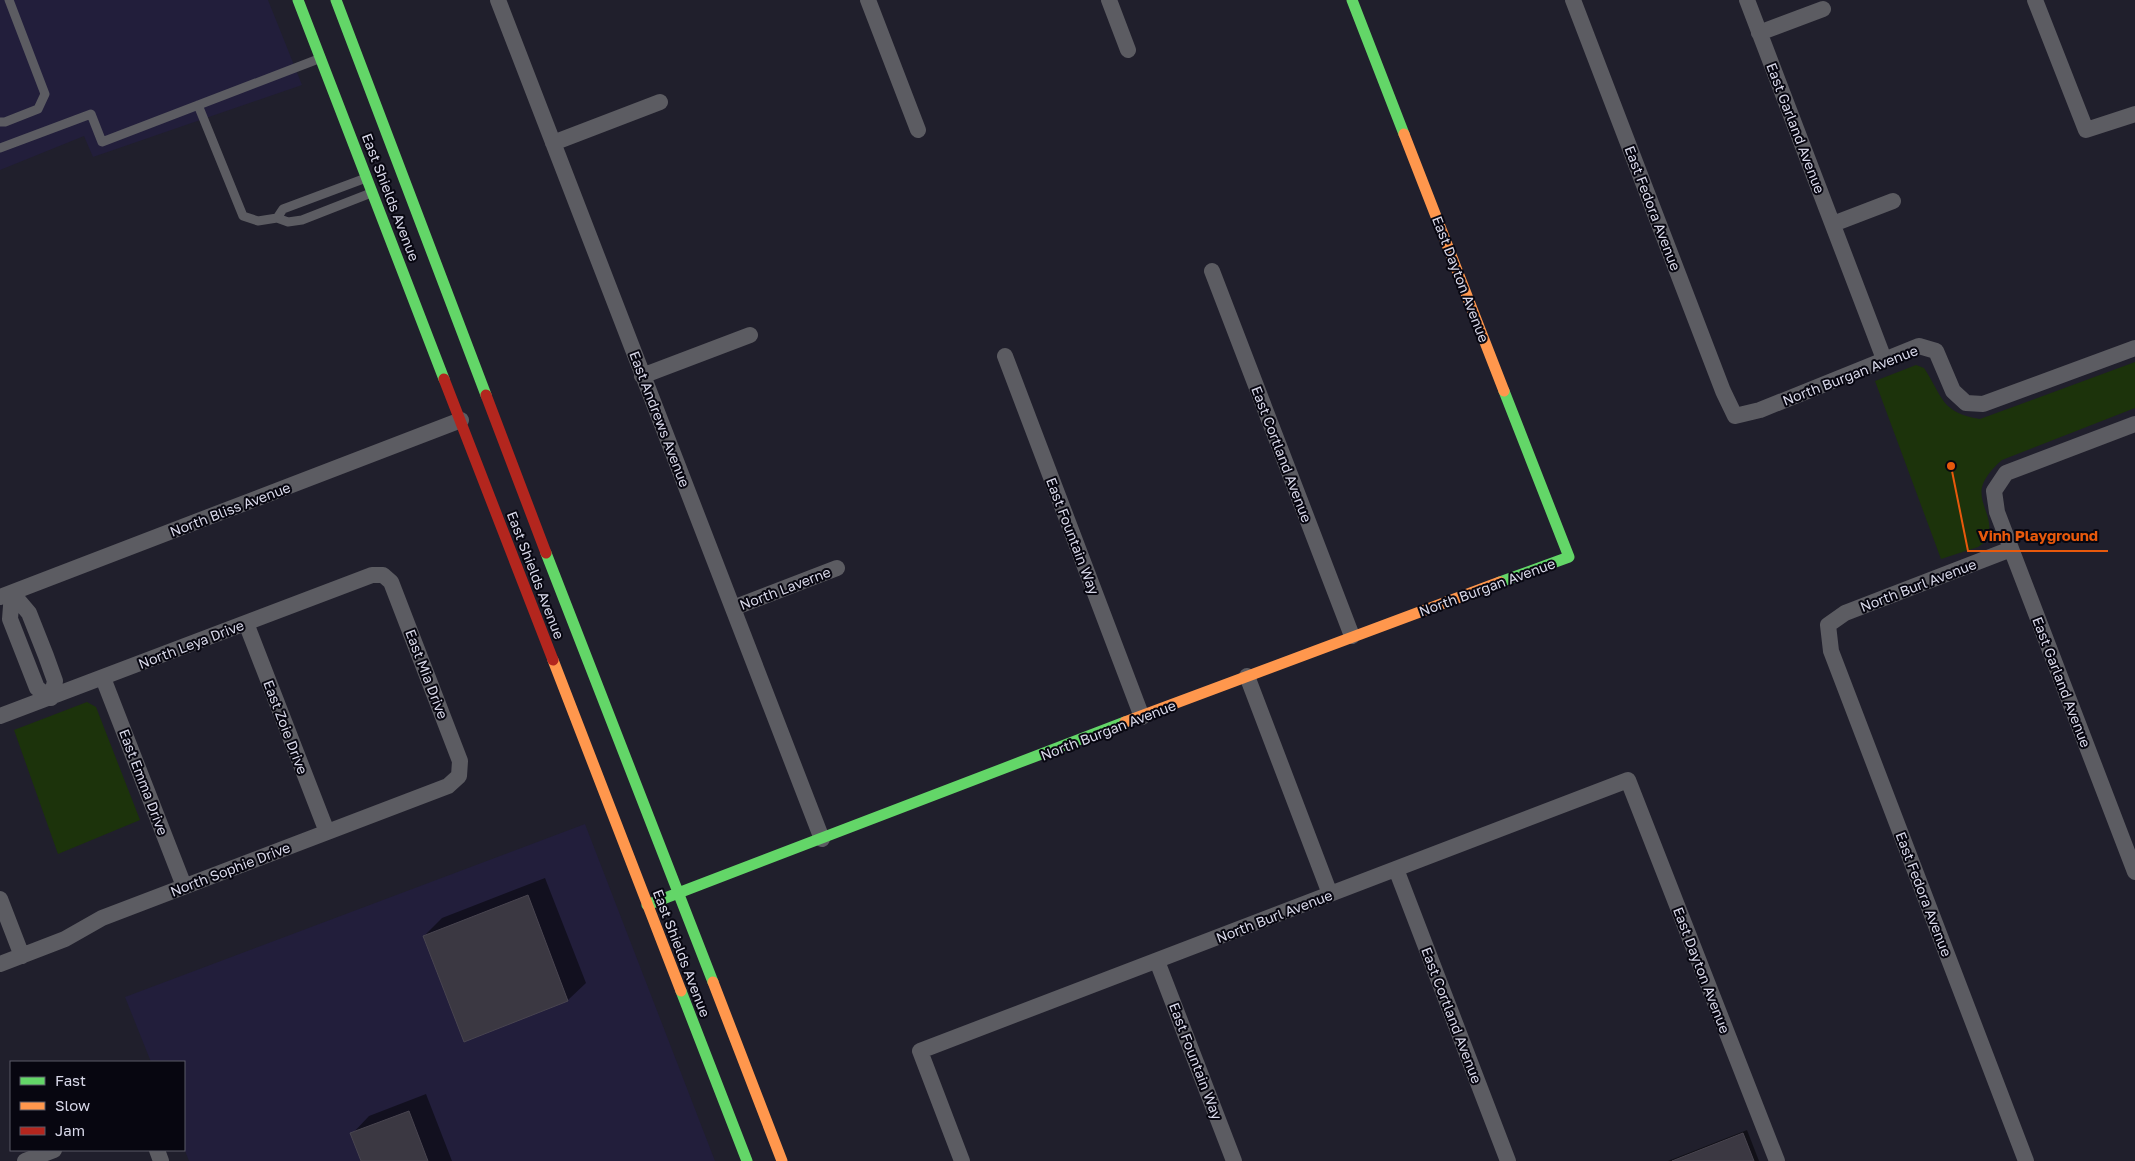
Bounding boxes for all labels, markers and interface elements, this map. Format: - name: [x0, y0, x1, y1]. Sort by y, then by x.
- street label: East Garland Avenue: [1763, 60, 1829, 196]
- street label: East Shields Avenue: [359, 131, 423, 263]
- street label: East Fedora Avenue: [1621, 143, 1685, 273]
- street label: East Dayton Avenue: [1429, 213, 1493, 345]
- street label: North Burgan Avenue: [1780, 341, 1920, 409]
- street label: East Andrews Avenue: [626, 349, 694, 489]
- street label: East Cortland Avenue: [1248, 383, 1316, 525]
- street label: East Fountain Way: [1043, 475, 1103, 597]
- street label: North Bliss Avenue: [167, 478, 293, 540]
- street label: East Shields Avenue: [504, 509, 568, 641]
- callout: Vinh Playground: [1968, 521, 2108, 551]
- text: Vinh Playground: [1978, 526, 2098, 544]
- street label: North Burgan Avenue: [1417, 554, 1557, 620]
- street label: North Burl Avenue: [1857, 555, 1979, 615]
- street label: North Laverne: [737, 563, 833, 613]
- street label: East Garland Avenue: [2029, 614, 2095, 750]
- street label: North Leya Drive: [136, 616, 246, 672]
- street label: East Mia Drive: [402, 627, 452, 721]
- street label: East Zoie Drive: [260, 678, 312, 776]
- street label: North Burgan Avenue: [1038, 696, 1178, 764]
- street label: East Emma Drive: [116, 727, 172, 837]
- street label: East Fedora Avenue: [1892, 829, 1956, 959]
- street label: North Sophie Drive: [168, 838, 292, 900]
- street label: North Burl Avenue: [1213, 886, 1335, 946]
- street label: East Shields Avenue: [650, 887, 714, 1019]
- street label: East Dayton Avenue: [1670, 904, 1734, 1036]
- street label: East Cortland Avenue: [1418, 944, 1486, 1086]
- street label: East Fountain Way: [1166, 1000, 1226, 1122]
- legend: [10, 1061, 185, 1151]
- text: Fast: [55, 1071, 86, 1089]
- text: Slow: [55, 1096, 90, 1114]
- text: Jam: [55, 1121, 85, 1139]

